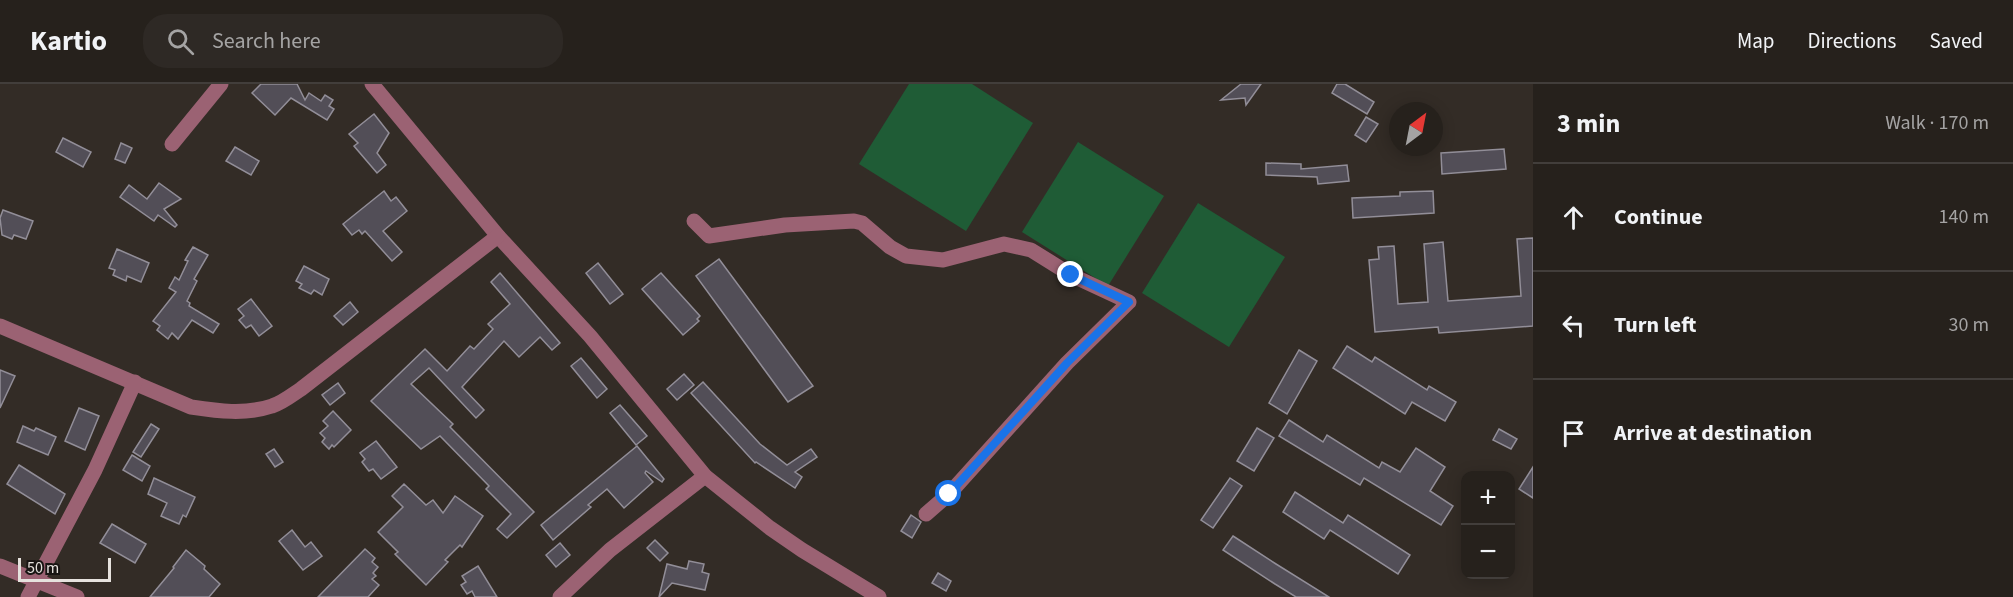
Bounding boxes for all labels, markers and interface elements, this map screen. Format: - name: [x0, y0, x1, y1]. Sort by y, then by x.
- search box: [143, 14, 563, 68]
- text: Kartio: [30, 21, 107, 61]
- icon: search: [164, 25, 197, 58]
- text: Search here: [212, 25, 321, 57]
- text: Map: [1737, 26, 1775, 56]
- text: Directions: [1808, 26, 1896, 56]
- text: Saved: [1929, 26, 1983, 56]
- north arrow: [1389, 102, 1443, 156]
- text: 3 min: [1557, 105, 1620, 142]
- text: Walk · 170 m: [1885, 109, 1989, 137]
- icon: ahead: [1557, 201, 1590, 234]
- text: Continue: [1614, 201, 1703, 233]
- text: 140 m: [1939, 203, 1989, 231]
- route end: [1057, 261, 1083, 287]
- icon: left: [1557, 309, 1590, 342]
- text: Turn left: [1614, 309, 1696, 341]
- text: 30 m: [1949, 311, 1989, 339]
- icon: arrive: [1557, 417, 1590, 450]
- text: Arrive at destination: [1614, 417, 1812, 449]
- map controls: [1461, 471, 1515, 579]
- button: +: [1461, 471, 1515, 525]
- route start: [935, 480, 961, 506]
- button: −: [1461, 525, 1515, 579]
- scale bar: [18, 555, 111, 582]
- text: 50 m: [27, 557, 59, 579]

